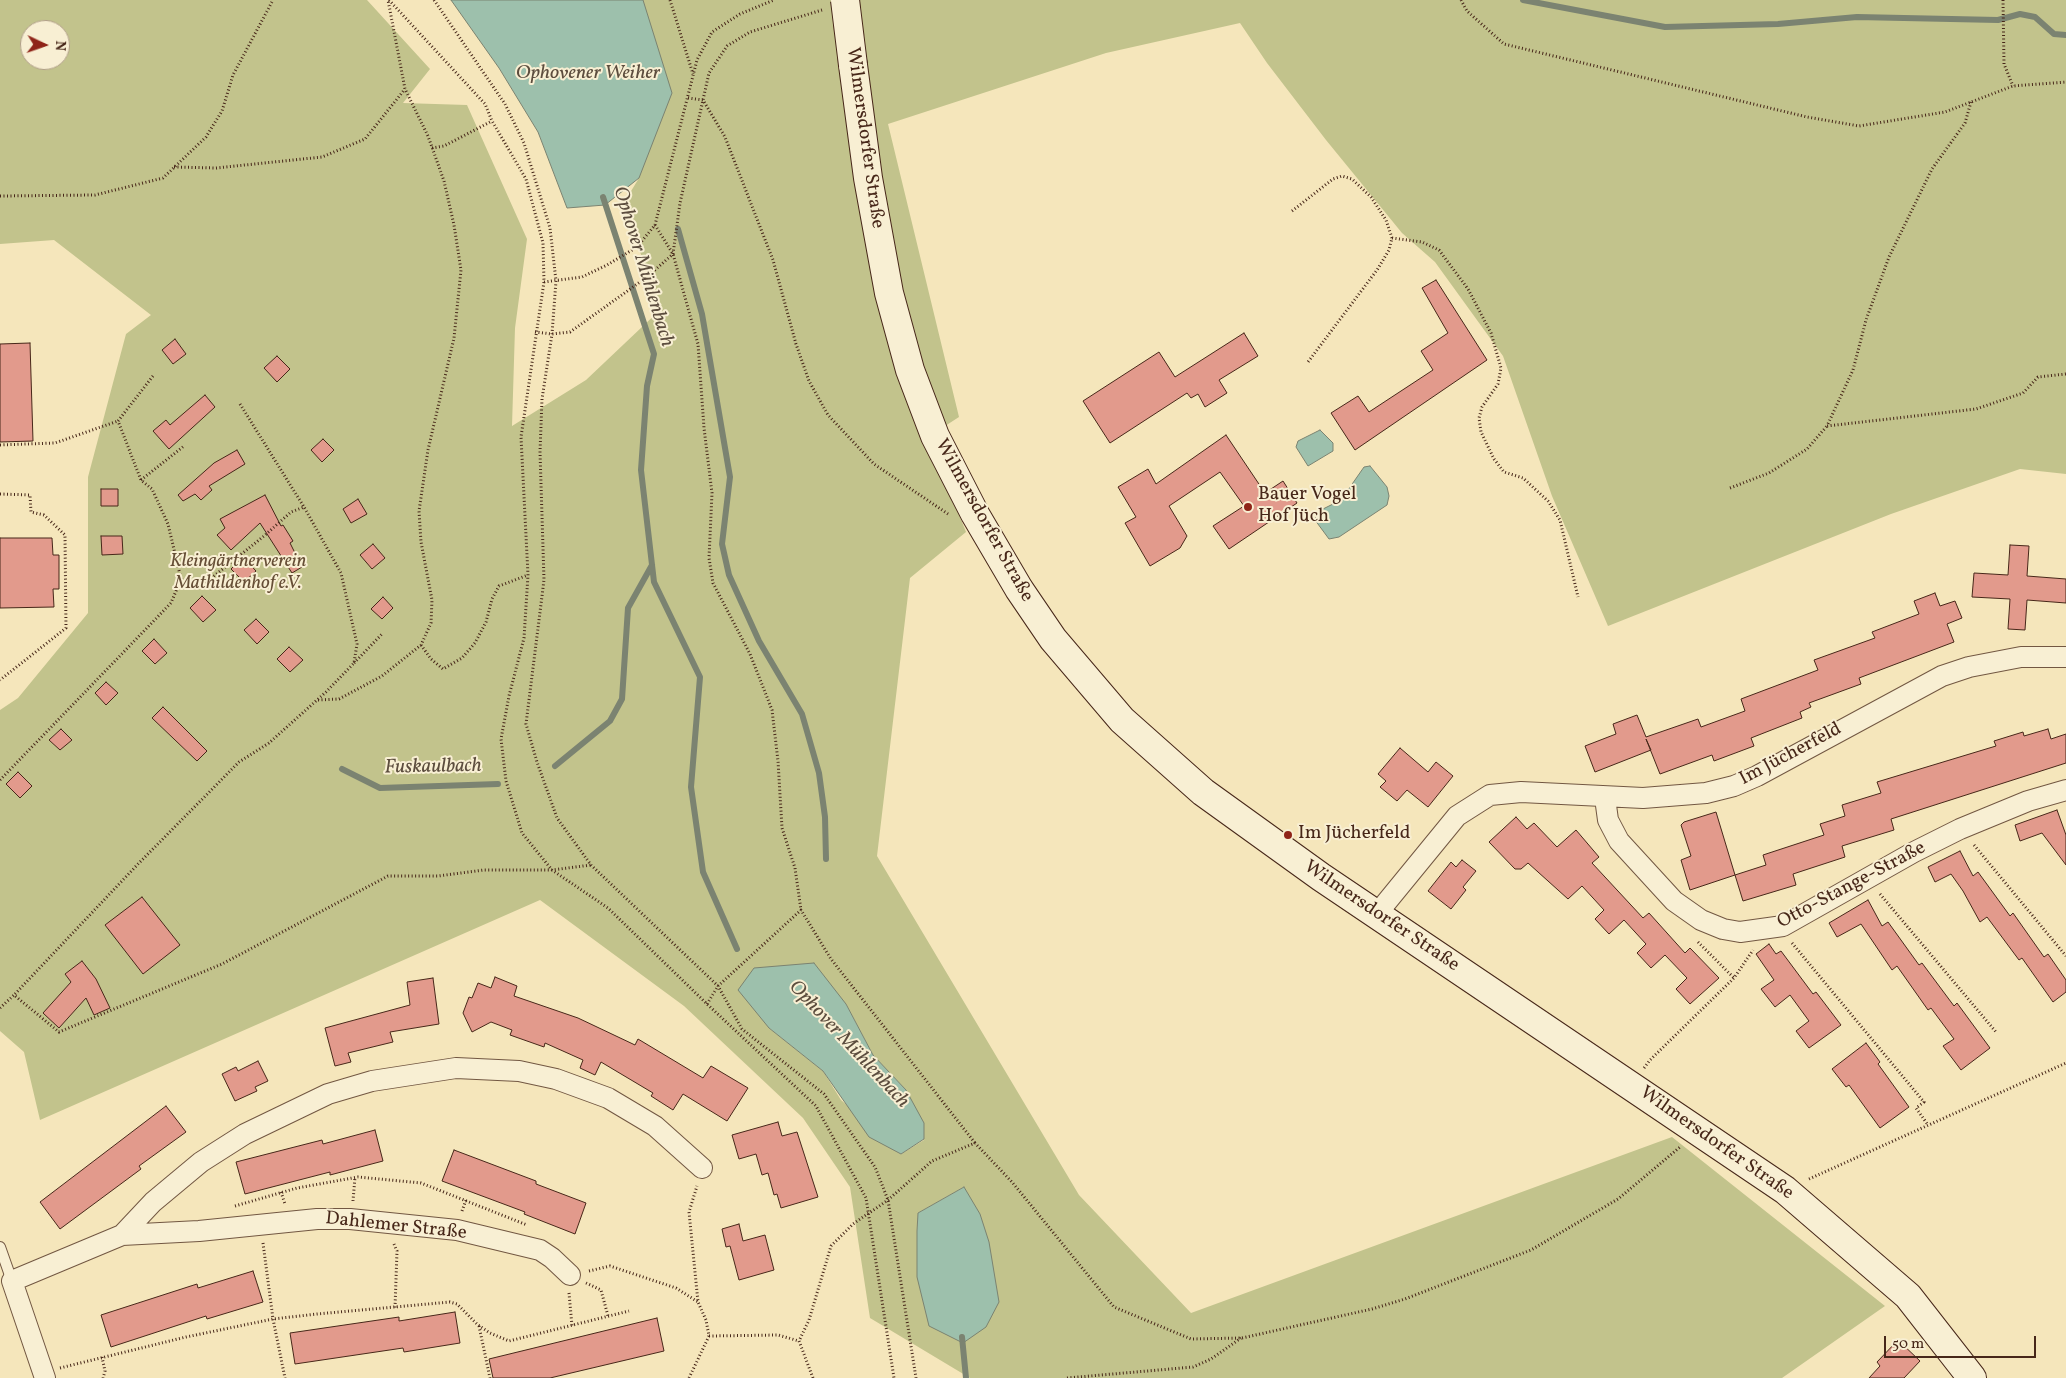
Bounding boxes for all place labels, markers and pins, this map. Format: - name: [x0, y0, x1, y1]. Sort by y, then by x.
- place label: Bauer Vogel Hof Jüch: [1258, 485, 1357, 529]
- marker: Bauer Vogel Hof Jüch: [1242, 501, 1254, 513]
- place label: Im Jücherfeld: [1298, 824, 1411, 846]
- marker: Im Jücherfeld: [1282, 829, 1294, 841]

